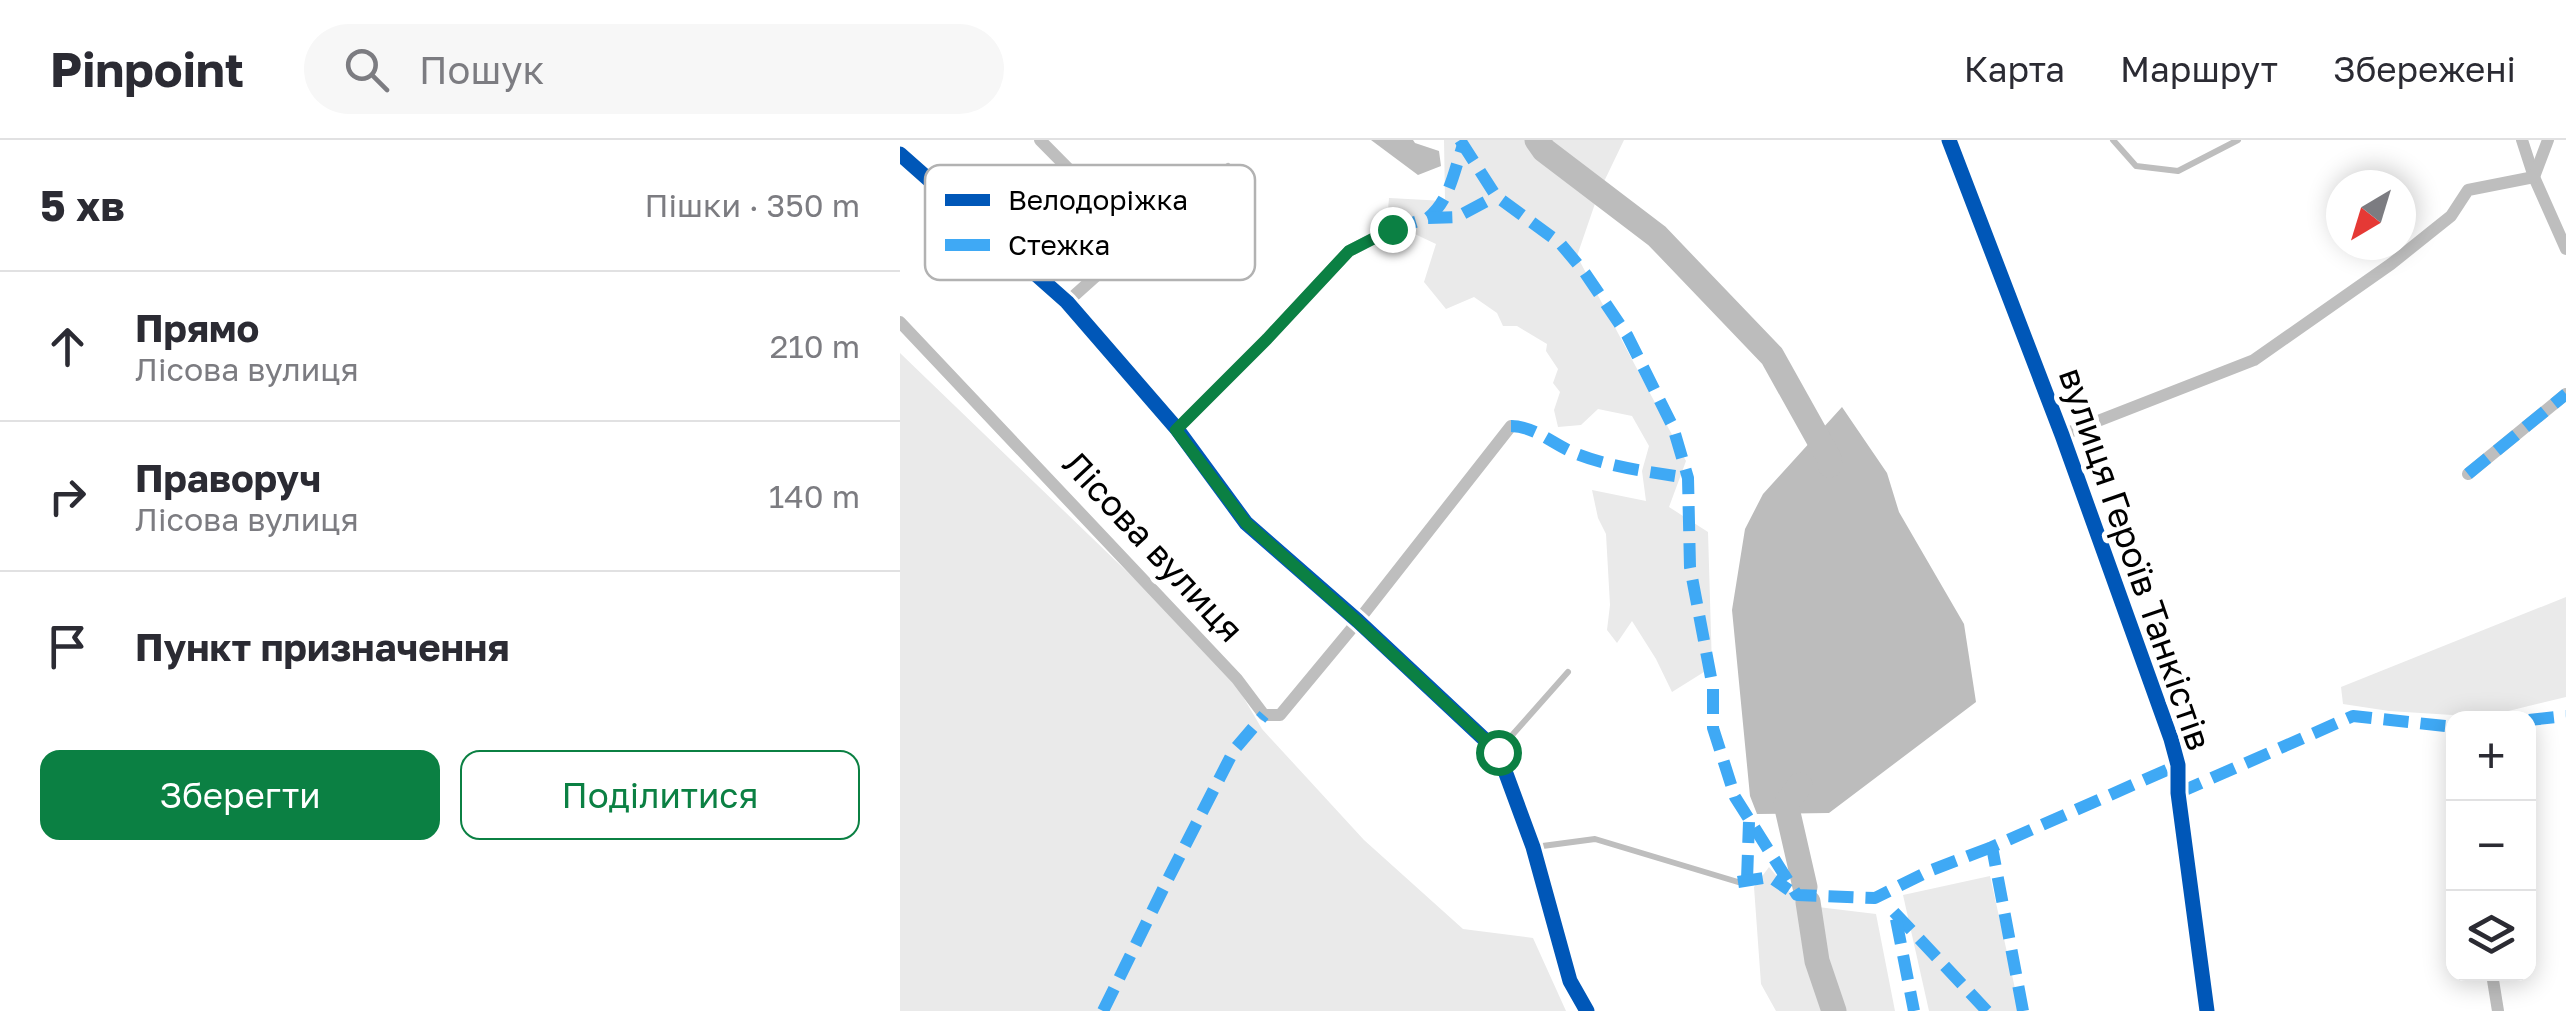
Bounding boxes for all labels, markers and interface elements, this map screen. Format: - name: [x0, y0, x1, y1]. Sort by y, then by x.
- search box: [304, 24, 1004, 114]
- text: Pinpoint: [50, 40, 244, 98]
- icon: search: [339, 42, 394, 97]
- text: Пошук: [419, 47, 544, 92]
- text: Карта: [1964, 48, 2065, 90]
- text: Маршрут: [2120, 48, 2278, 90]
- text: Збережені: [2333, 48, 2516, 90]
- legend: [925, 165, 1255, 280]
- north arrow: [2326, 170, 2416, 260]
- text: 5 хв: [40, 180, 125, 230]
- text: Велодоріжка: [1008, 183, 1188, 216]
- text: Пішки · 350 m: [645, 186, 860, 224]
- route end: [1370, 207, 1416, 253]
- text: Стежка: [1008, 228, 1110, 261]
- text: Прямо: [135, 305, 259, 350]
- icon: ahead: [40, 319, 95, 374]
- text: 210 m: [770, 327, 860, 365]
- text: Лісова вулиця: [135, 350, 359, 388]
- street label: вулиця Героїв Танкістів: [2051, 362, 2221, 755]
- street label: Лісова вулиця: [1055, 443, 1252, 650]
- text: Праворуч: [135, 455, 321, 500]
- icon: right: [40, 469, 95, 524]
- text: 140 m: [769, 477, 860, 515]
- text: Лісова вулиця: [135, 500, 359, 538]
- icon: arrive: [40, 619, 95, 674]
- text: Пункт призначення: [135, 624, 509, 669]
- map controls: [2446, 711, 2536, 981]
- button: +: [2446, 711, 2536, 801]
- route start: [1476, 730, 1522, 776]
- button: Зберегти: [40, 750, 440, 840]
- button: Поділитися: [460, 750, 860, 840]
- button: −: [2446, 801, 2536, 891]
- button: layers: [2446, 891, 2536, 981]

